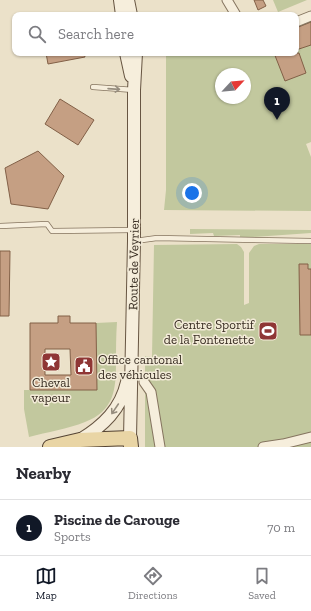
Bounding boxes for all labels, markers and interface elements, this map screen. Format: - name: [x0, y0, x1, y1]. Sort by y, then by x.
- search box: [12, 12, 299, 56]
- icon: search: [26, 23, 48, 45]
- text: Search here: [58, 25, 134, 43]
- north arrow: [215, 68, 251, 104]
- one-way arrow: [107, 86, 120, 93]
- pin: 1: [264, 87, 290, 120]
- your location: [182, 183, 202, 203]
- street label: Route de Veyrier: [125, 218, 142, 310]
- place label: Centre Sportif de la Fontenette: [164, 317, 255, 347]
- sports icon: Centre Sportif de la Fontenette: [257, 320, 279, 342]
- place icon: Cheval vapeur: [40, 351, 62, 373]
- place label: Office cantonal des véhicules: [98, 352, 183, 382]
- public building icon: Office cantonal des véhicules: [73, 355, 95, 377]
- place label: Cheval vapeur: [32, 375, 70, 405]
- one-way arrow: [111, 403, 119, 414]
- text: Nearby: [16, 463, 71, 483]
- text: Piscine de Carouge: [54, 511, 180, 529]
- text: 1: [26, 520, 32, 535]
- text: 70 m: [267, 520, 295, 535]
- text: Sports: [54, 529, 91, 544]
- tab: Map: [35, 565, 57, 602]
- tab: Directions: [128, 565, 178, 602]
- tab: Saved: [248, 565, 276, 602]

